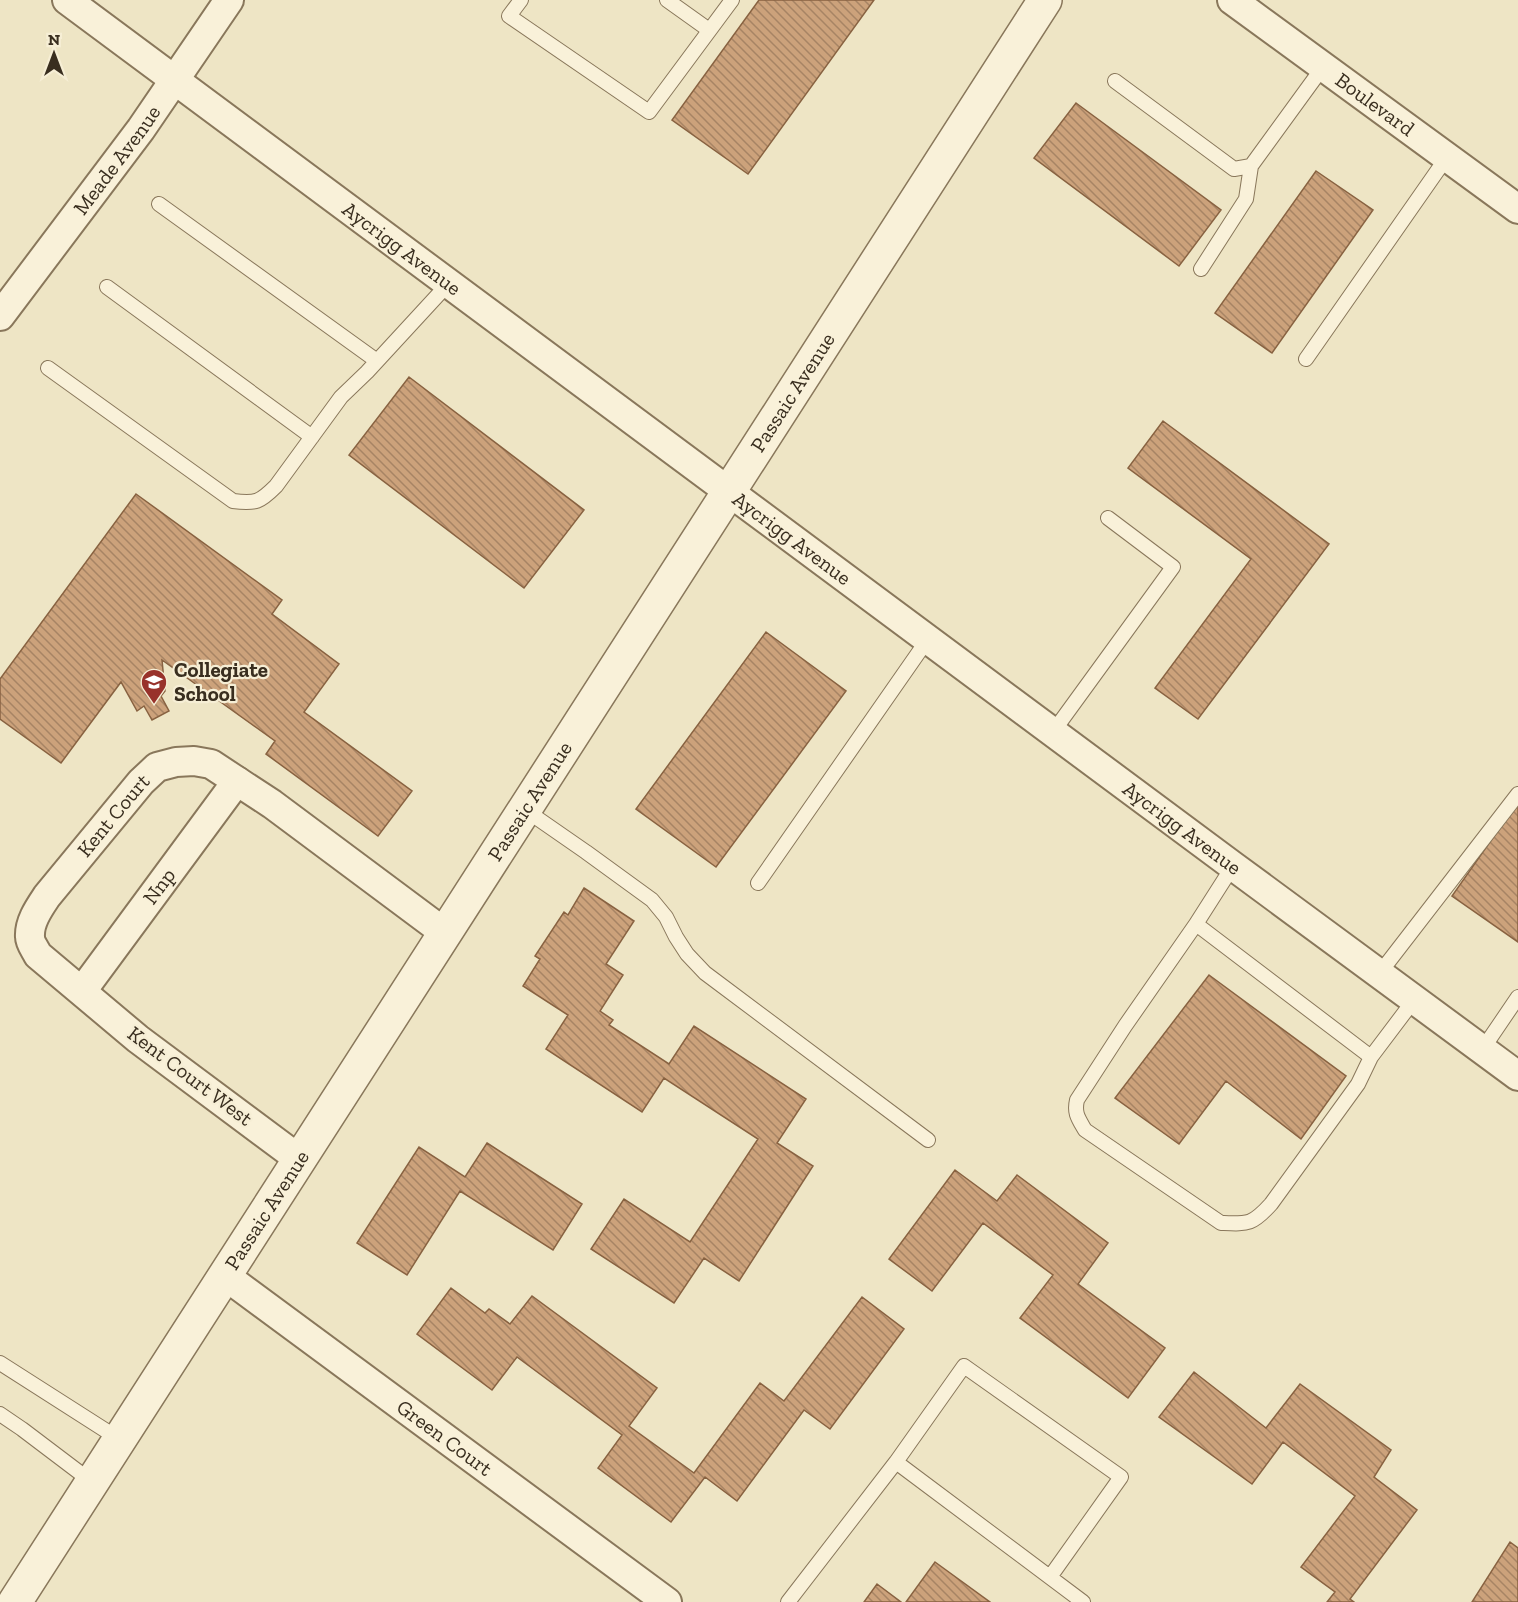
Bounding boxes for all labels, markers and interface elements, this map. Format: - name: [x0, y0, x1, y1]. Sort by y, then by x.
- north arrow: [24, 24, 84, 84]
- text: N: [48, 30, 60, 49]
- street label: Boulevard: [1331, 67, 1420, 141]
- street label: Meade Avenue: [68, 100, 166, 220]
- street label: Aycrigg Avenue: [338, 196, 466, 300]
- street label: Passaic Avenue: [745, 328, 840, 457]
- street label: Aycrigg Avenue: [728, 486, 857, 590]
- place label: Collegiate School: [174, 657, 268, 706]
- school or university icon: Collegiate School: [139, 667, 169, 705]
- street label: Passaic Avenue: [482, 736, 577, 865]
- street label: Kent Court: [72, 768, 154, 862]
- street label: Aycrigg Avenue: [1118, 776, 1247, 880]
- street label: Nnp: [137, 863, 180, 909]
- street label: Kent Court West: [123, 1021, 258, 1131]
- street label: Passaic Avenue: [219, 1145, 314, 1274]
- street label: Green Court: [392, 1394, 498, 1481]

